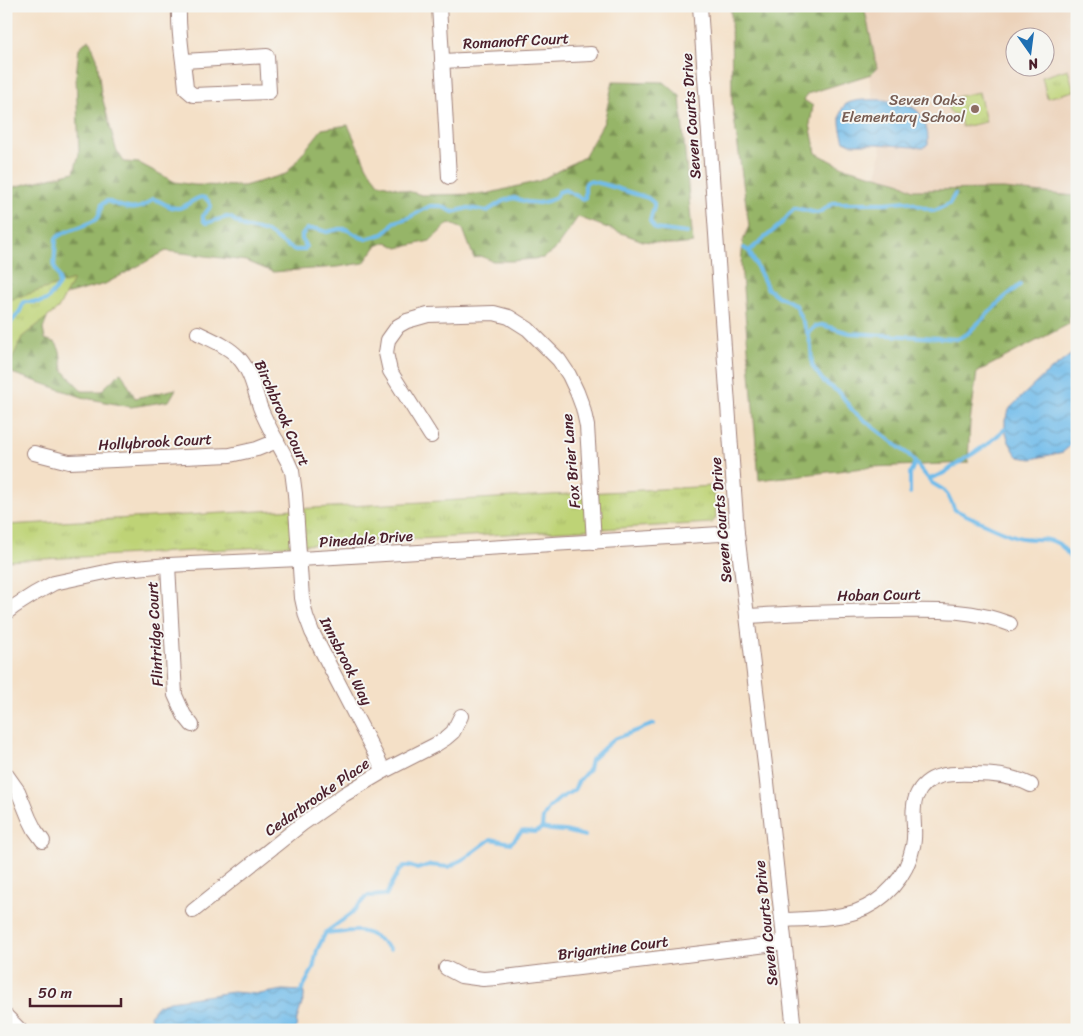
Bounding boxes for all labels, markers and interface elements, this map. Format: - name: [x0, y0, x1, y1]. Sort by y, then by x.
- street label: Romanoff Court: [462, 25, 570, 57]
- north arrow: [1006, 28, 1056, 78]
- text: N: [1025, 51, 1042, 78]
- street label: Seven Courts Drive: [674, 52, 708, 180]
- place label: Seven Oaks Elementary School: [841, 87, 966, 130]
- marker: Seven Oaks Elementary School: [969, 103, 981, 115]
- street label: Birchbrook Court: [247, 356, 317, 471]
- street label: Fox Brier Lane: [554, 412, 588, 509]
- street label: Hollybrook Court: [98, 426, 213, 458]
- street label: Seven Courts Drive: [703, 456, 739, 584]
- street label: Pinedale Drive: [318, 523, 414, 555]
- street label: Flintridge Court: [139, 580, 171, 687]
- street label: Hoban Court: [837, 581, 921, 609]
- street label: Innsbrook Way: [312, 611, 380, 710]
- street label: Cedarbrooke Place: [259, 751, 375, 843]
- street label: Seven Courts Drive: [746, 859, 786, 987]
- street label: Brigantine Court: [556, 928, 670, 968]
- scale bar: [30, 976, 121, 1008]
- text: 50 m: [38, 980, 73, 1006]

